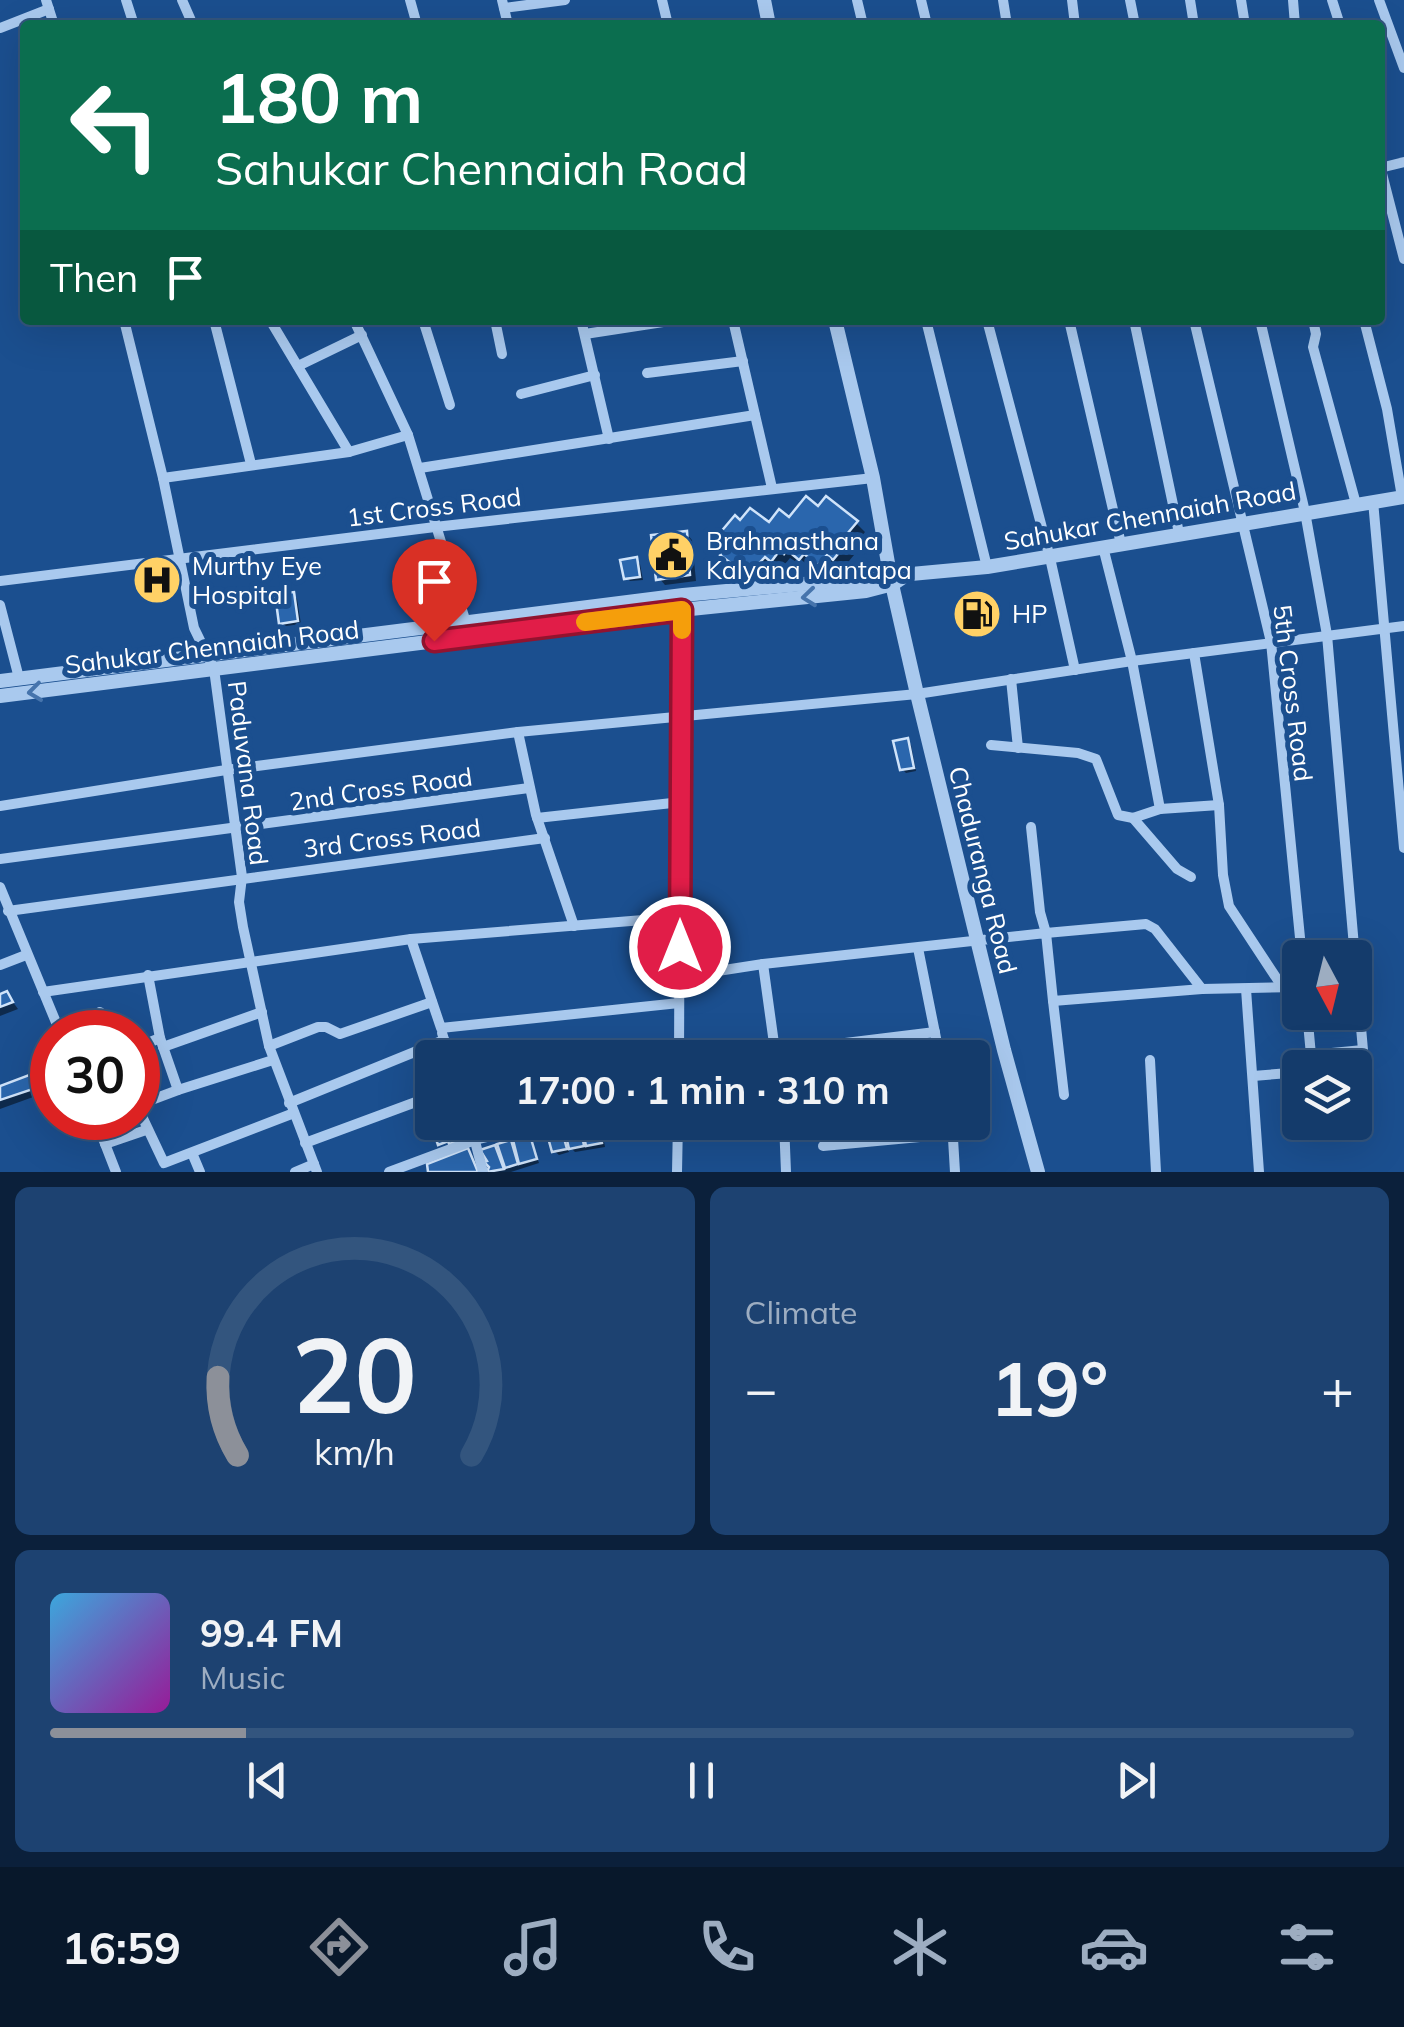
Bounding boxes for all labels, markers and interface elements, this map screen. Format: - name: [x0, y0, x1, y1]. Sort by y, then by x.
- text: 180 m: [215, 53, 423, 141]
- icon: left: [50, 60, 180, 190]
- text: Sahukar Chennaiah Road: [215, 140, 748, 196]
- icon: arrive: [158, 250, 213, 305]
- text: Then: [50, 254, 138, 302]
- street label: Sahukar Chennaiah Road: [1001, 475, 1298, 556]
- street label: 1st Cross Road: [345, 480, 523, 533]
- place label: Brahmasthana Kalyana Mantapa: [706, 525, 912, 585]
- public building icon: Brahmasthana Kalyana Mantapa: [645, 529, 697, 581]
- pin: [392, 539, 477, 642]
- place label: Murthy Eye Hospital: [192, 550, 322, 610]
- hospital icon: Murthy Eye Hospital: [131, 554, 183, 606]
- icon: arrive: [407, 554, 462, 609]
- one-way arrow: [801, 586, 817, 607]
- fuel station icon: HP: [951, 588, 1003, 640]
- place label: HP: [1012, 598, 1047, 629]
- street label: 5th Cross Road: [1267, 603, 1320, 783]
- street label: Sahukar Chennaiah Road: [63, 613, 361, 680]
- street label: Paduvana Road: [222, 679, 275, 867]
- one-way arrow: [26, 681, 42, 702]
- street label: 2nd Cross Road: [288, 760, 474, 817]
- street label: Chaduranga Road: [943, 763, 1024, 977]
- street label: 3rd Cross Road: [302, 811, 482, 864]
- position arrow: [628, 895, 732, 999]
- north arrow: [1282, 940, 1372, 1030]
- map controls: [1282, 940, 1372, 1140]
- speed limit sign: 30: [30, 1010, 160, 1140]
- button: layers: [1282, 1050, 1372, 1140]
- text: 17:00 · 1 min · 310 m: [515, 1066, 890, 1114]
- text: Climate: [745, 1292, 857, 1332]
- text: 20: [292, 1308, 417, 1439]
- text: 19°: [990, 1341, 1108, 1435]
- text: −: [745, 1354, 778, 1423]
- text: +: [1321, 1354, 1354, 1423]
- text: km/h: [314, 1429, 395, 1474]
- text: 99.4 FM: [200, 1609, 343, 1657]
- text: Music: [200, 1657, 285, 1697]
- icon: previous: [240, 1753, 295, 1808]
- icon: pause: [674, 1753, 729, 1808]
- icon: next: [1109, 1753, 1164, 1808]
- icon: directions: [304, 1912, 374, 1982]
- icon: music: [498, 1912, 568, 1982]
- icon: phone: [692, 1912, 762, 1982]
- icon: climate: [885, 1912, 955, 1982]
- icon: car: [1079, 1912, 1149, 1982]
- icon: filters: [1272, 1912, 1342, 1982]
- text: 16:59: [62, 1919, 181, 1975]

